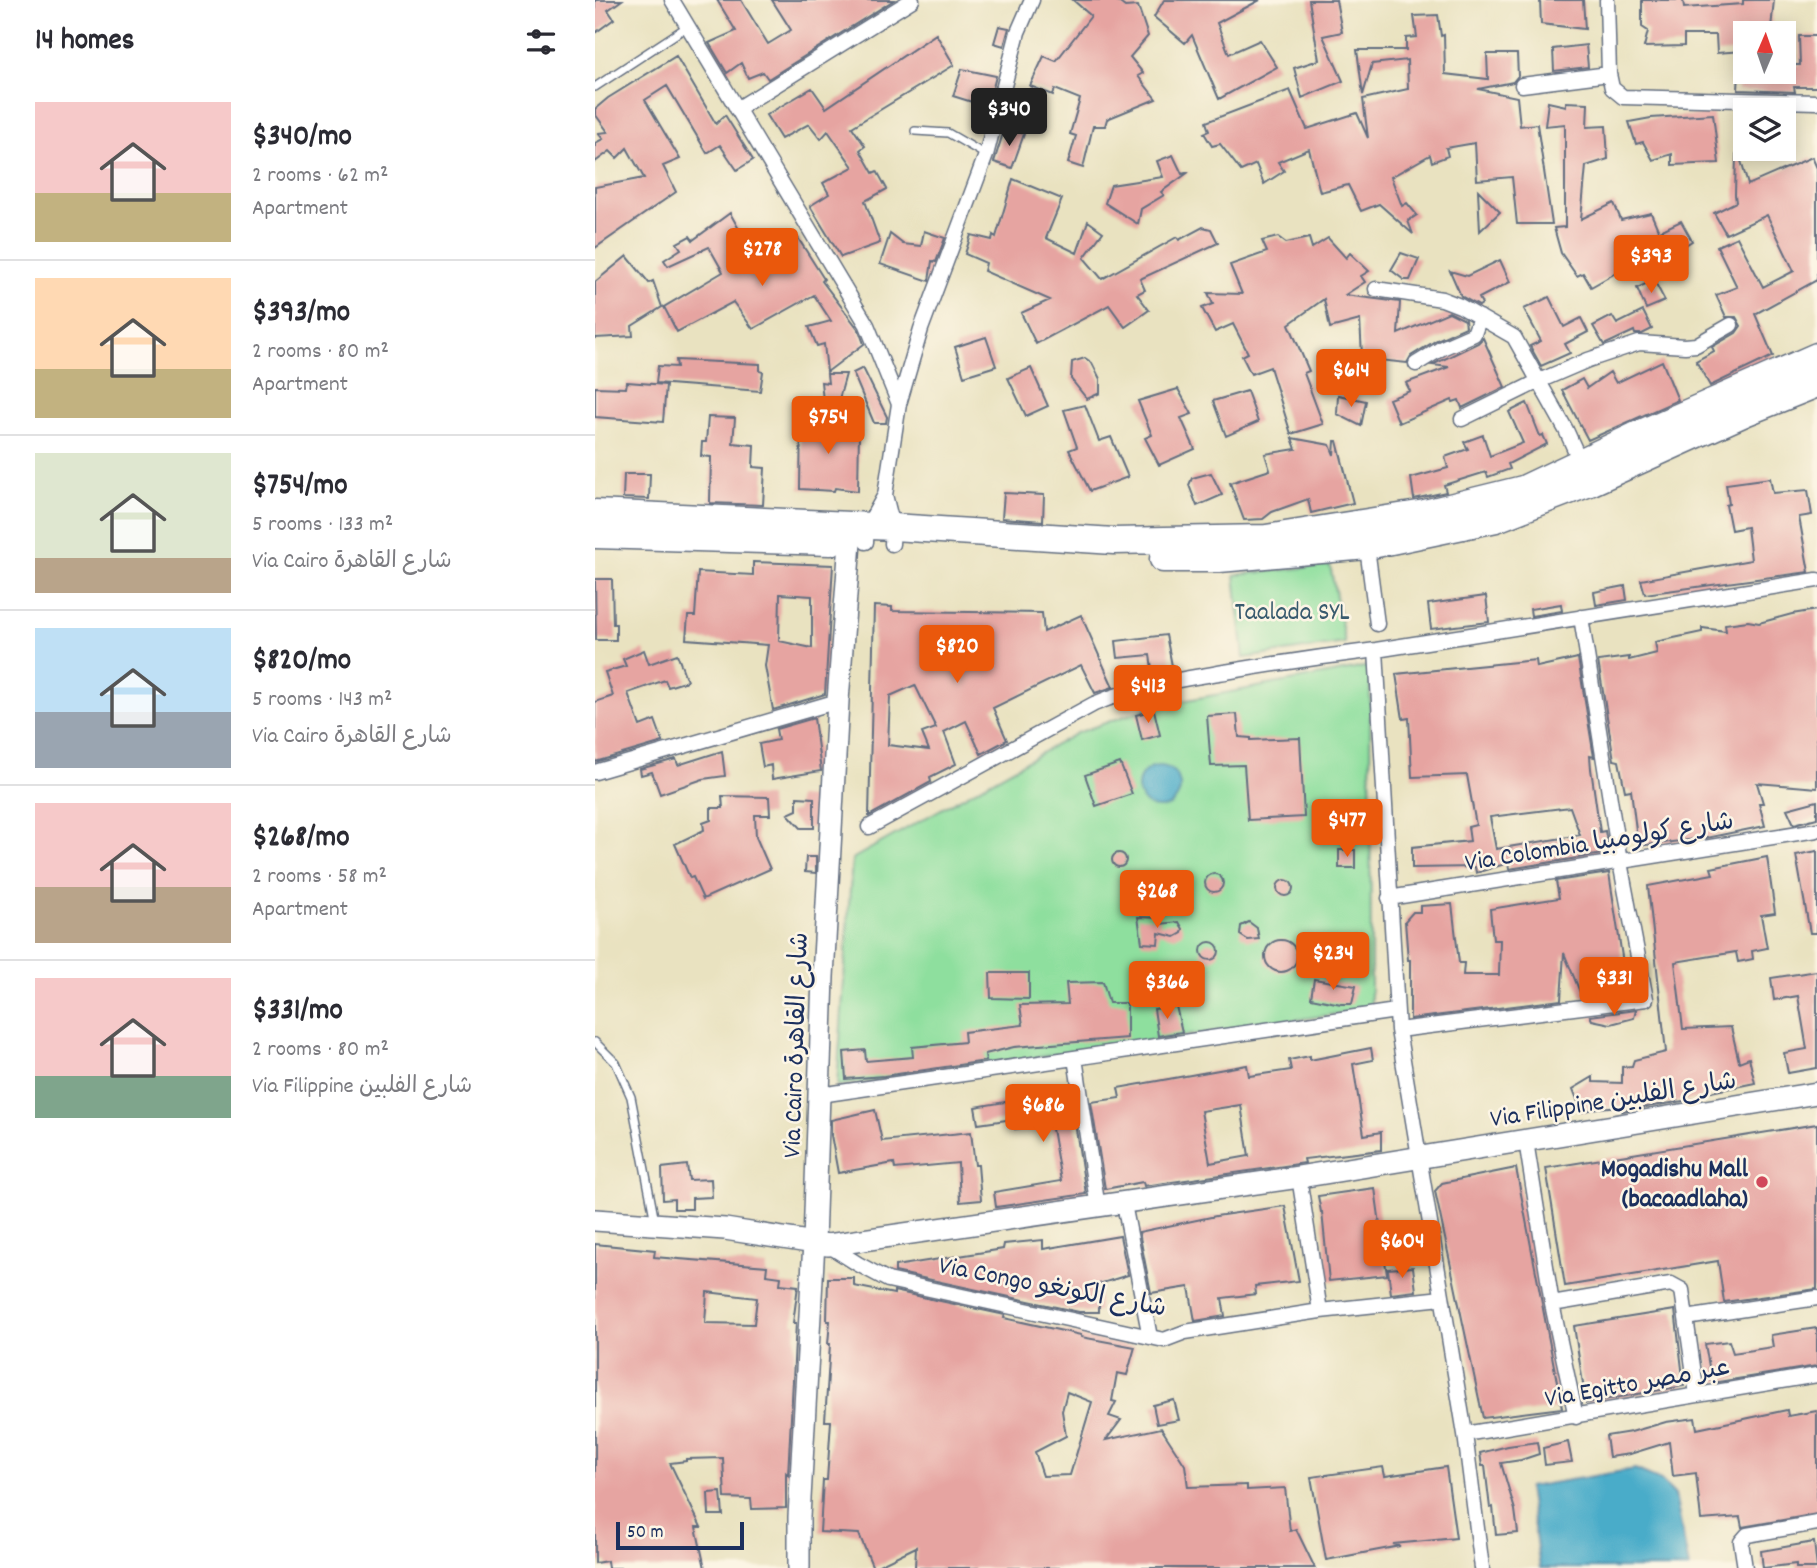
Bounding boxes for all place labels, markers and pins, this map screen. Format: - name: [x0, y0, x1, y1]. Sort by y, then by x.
- pin: $340: [968, 88, 1050, 148]
- pin: $278: [721, 229, 803, 288]
- pin: $393: [1610, 236, 1692, 295]
- pin: $614: [1310, 350, 1392, 409]
- pin: $754: [787, 396, 869, 456]
- pin: $820: [916, 626, 998, 685]
- pin: $413: [1107, 666, 1189, 725]
- pin: $477: [1306, 800, 1388, 859]
- pin: $268: [1116, 870, 1198, 930]
- pin: $234: [1292, 932, 1374, 992]
- pin: $331: [1573, 958, 1655, 1017]
- pin: $366: [1126, 962, 1208, 1021]
- pin: $686: [1002, 1084, 1084, 1144]
- place label: Mogadishu Mall (bacaadlaha): [1601, 1152, 1749, 1219]
- marker: Mogadishu Mall (bacaadlaha): [1754, 1174, 1770, 1190]
- pin: $604: [1361, 1220, 1443, 1280]

